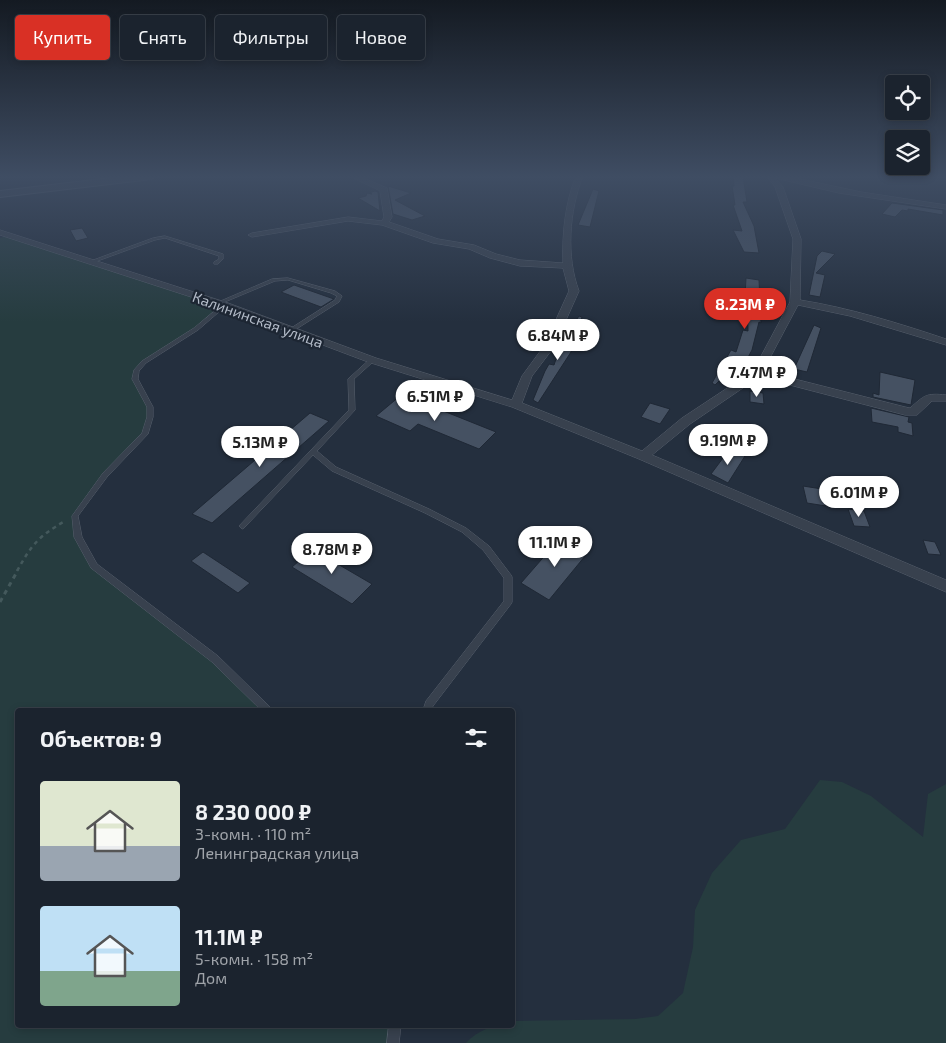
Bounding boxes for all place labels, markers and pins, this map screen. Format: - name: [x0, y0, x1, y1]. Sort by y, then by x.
- pin: 8.23M ₽: [699, 288, 791, 330]
- pin: 6.84M ₽: [512, 318, 604, 361]
- pin: 7.47M ₽: [711, 356, 803, 398]
- pin: 6.51M ₽: [389, 380, 481, 422]
- pin: 9.19M ₽: [682, 424, 774, 466]
- pin: 5.13M ₽: [214, 426, 306, 468]
- pin: 6.01M ₽: [813, 476, 905, 518]
- pin: 11.1M ₽: [509, 526, 601, 568]
- pin: 8.78M ₽: [286, 532, 378, 575]

